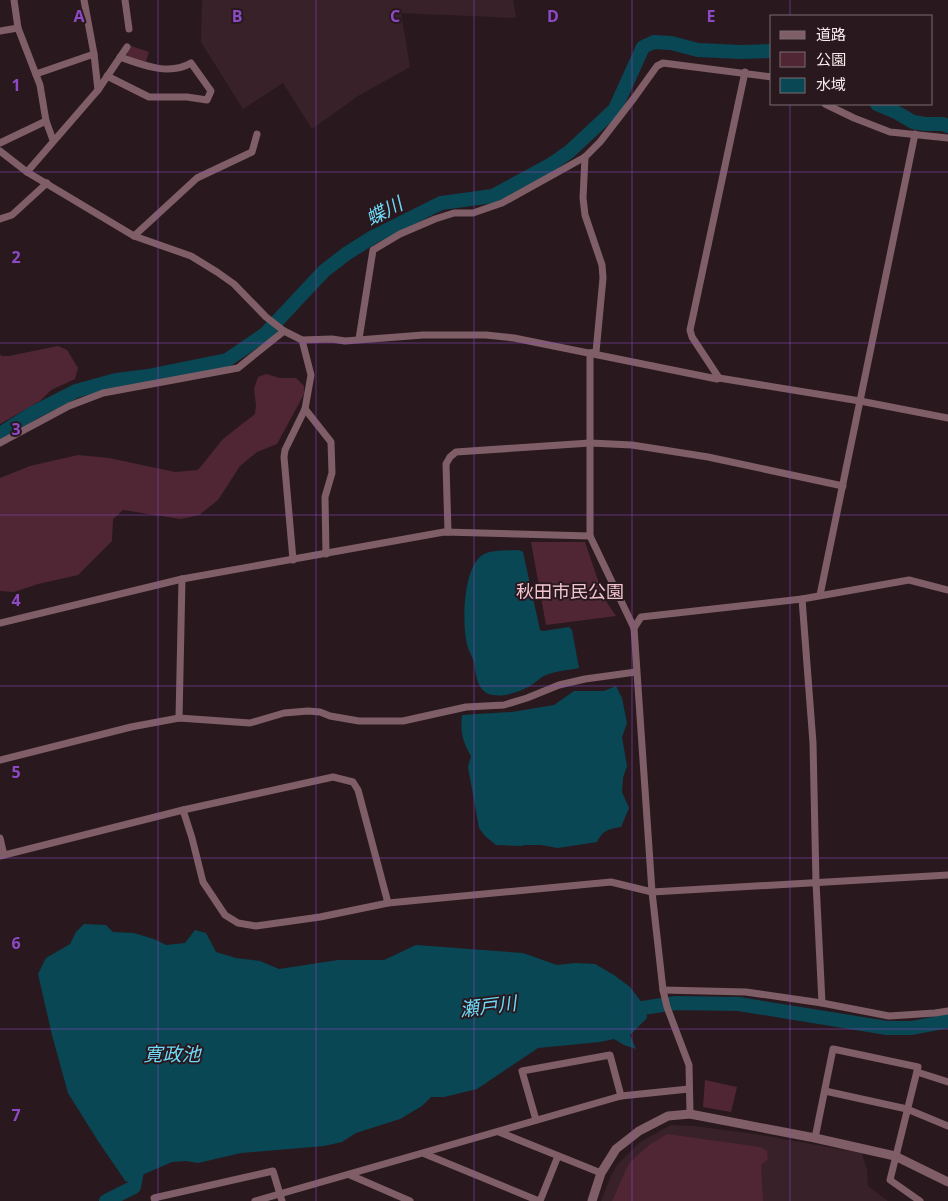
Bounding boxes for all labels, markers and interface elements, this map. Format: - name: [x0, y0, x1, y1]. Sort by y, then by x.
- text: A: [73, 5, 85, 27]
- text: B: [232, 5, 242, 27]
- text: C: [390, 5, 400, 27]
- text: D: [547, 5, 559, 27]
- text: E: [707, 5, 716, 27]
- legend: [770, 15, 933, 105]
- text: 道路: [816, 24, 846, 44]
- text: 公園: [816, 49, 846, 69]
- text: 1: [11, 74, 21, 96]
- text: 水域: [816, 74, 846, 94]
- water label: 蝶川: [361, 190, 409, 231]
- text: 2: [11, 246, 21, 268]
- text: 3: [11, 418, 21, 440]
- park label: 秋田市民公園: [516, 579, 624, 603]
- text: 4: [11, 589, 21, 611]
- text: 5: [11, 761, 21, 783]
- text: 6: [11, 932, 21, 954]
- water label: 瀬戸川: [458, 989, 520, 1022]
- water label: 寛政池: [143, 1041, 202, 1067]
- text: 7: [11, 1104, 21, 1126]

